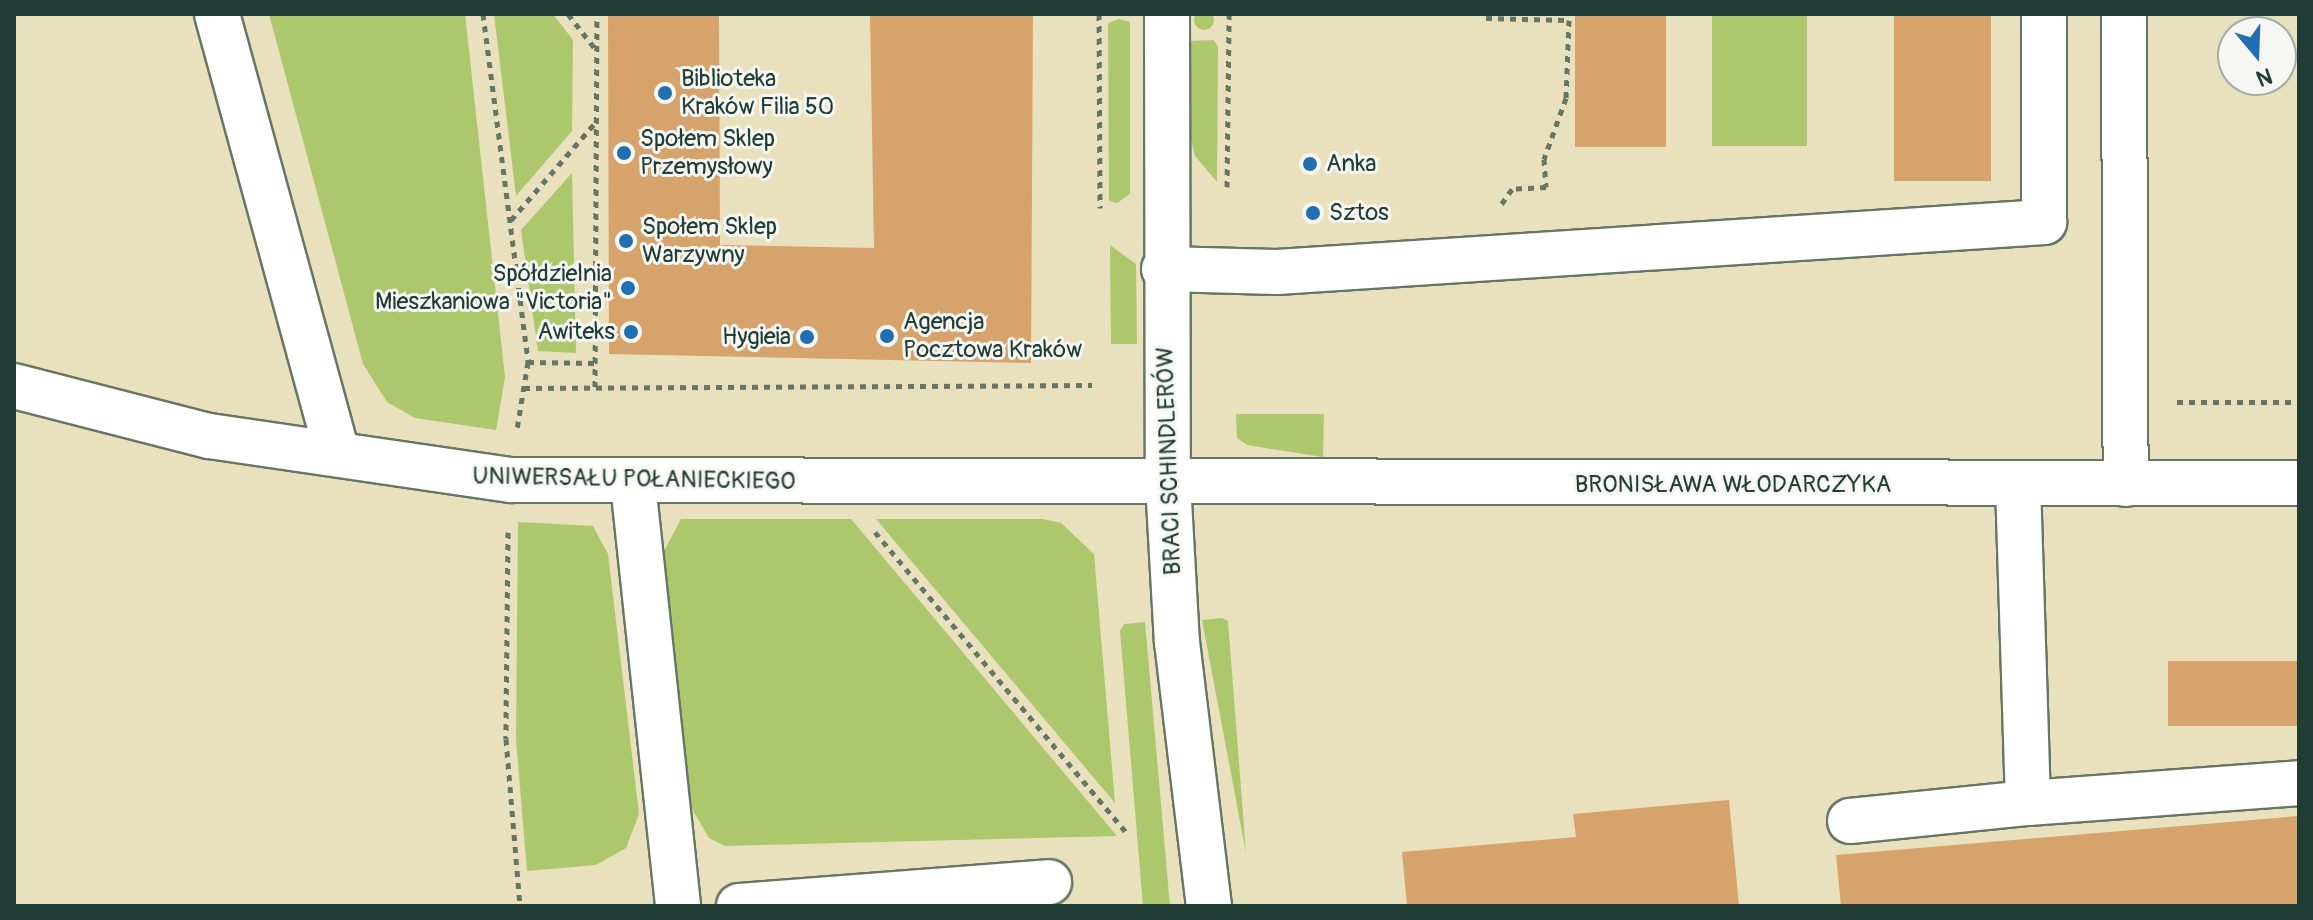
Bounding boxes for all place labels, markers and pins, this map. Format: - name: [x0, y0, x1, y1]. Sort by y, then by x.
- place label: Biblioteka Kraków Filia 50: [681, 65, 834, 121]
- marker: Biblioteka Kraków Filia 50: [656, 84, 674, 102]
- place label: Społem Sklep Przemysłowy: [640, 125, 775, 181]
- marker: Społem Sklep Przemysłowy: [615, 144, 633, 162]
- place label: Anka: [1326, 150, 1376, 178]
- marker: Anka: [1301, 155, 1319, 173]
- place label: Sztos: [1329, 199, 1389, 227]
- marker: Sztos: [1304, 204, 1322, 222]
- place label: Społem Sklep Warzywny: [642, 213, 777, 269]
- marker: Społem Sklep Warzywny: [617, 232, 635, 250]
- place label: Spółdzielnia Mieszkaniowa "Victoria": [375, 260, 612, 316]
- marker: Spółdzielnia Mieszkaniowa "Victoria": [619, 279, 637, 297]
- place label: Agencja Pocztowa Kraków: [903, 308, 1082, 364]
- place label: Awiteks: [537, 318, 615, 346]
- marker: Awiteks: [622, 323, 640, 341]
- place label: Hygieia: [722, 323, 791, 351]
- marker: Agencja Pocztowa Kraków: [878, 327, 896, 345]
- marker: Hygieia: [798, 328, 816, 346]

